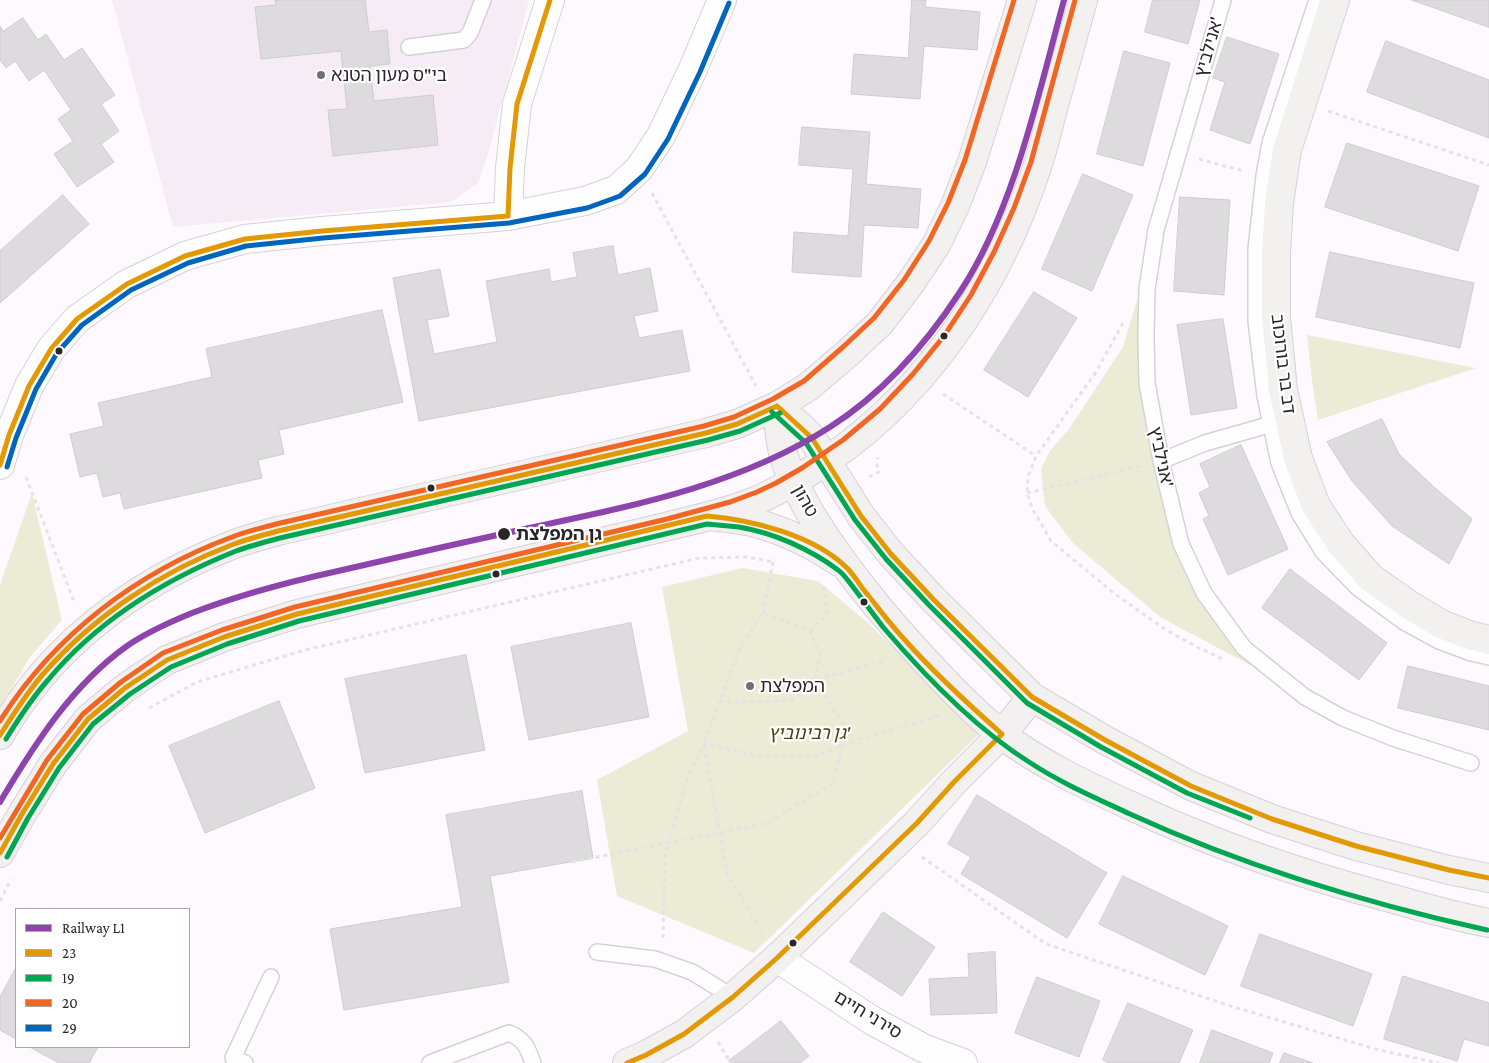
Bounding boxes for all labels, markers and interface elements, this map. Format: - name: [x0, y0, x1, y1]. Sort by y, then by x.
- street label: אנילביץ': [1190, 15, 1228, 79]
- place label: בי"ס מעון הטנא: [331, 64, 447, 86]
- marker: בי"ס מעון הטנא: [315, 69, 327, 81]
- street label: דב בר בורוכוב: [1266, 313, 1300, 415]
- unlabelled marker: [939, 331, 949, 341]
- unlabelled marker: [54, 346, 64, 356]
- street label: אנילביץ': [1144, 425, 1178, 489]
- street label: טהון: [787, 481, 823, 521]
- unlabelled marker: [426, 483, 436, 493]
- place label: גן המפלצת: [516, 523, 602, 545]
- marker: גן המפלצת: [496, 526, 512, 542]
- unlabelled marker: [491, 569, 501, 579]
- unlabelled marker: [859, 597, 869, 607]
- place label: המפלצת: [760, 675, 825, 697]
- marker: המפלצת: [744, 680, 756, 692]
- park label: גן רבינוביץ': [768, 722, 850, 744]
- legend: [15, 908, 190, 1048]
- text: Railway L1: [62, 920, 125, 936]
- unlabelled marker: [788, 938, 798, 948]
- text: 23: [62, 945, 76, 961]
- text: 19: [62, 970, 75, 986]
- street label: סירני חיים: [830, 986, 906, 1044]
- text: 20: [62, 995, 78, 1011]
- text: 29: [62, 1020, 77, 1036]

